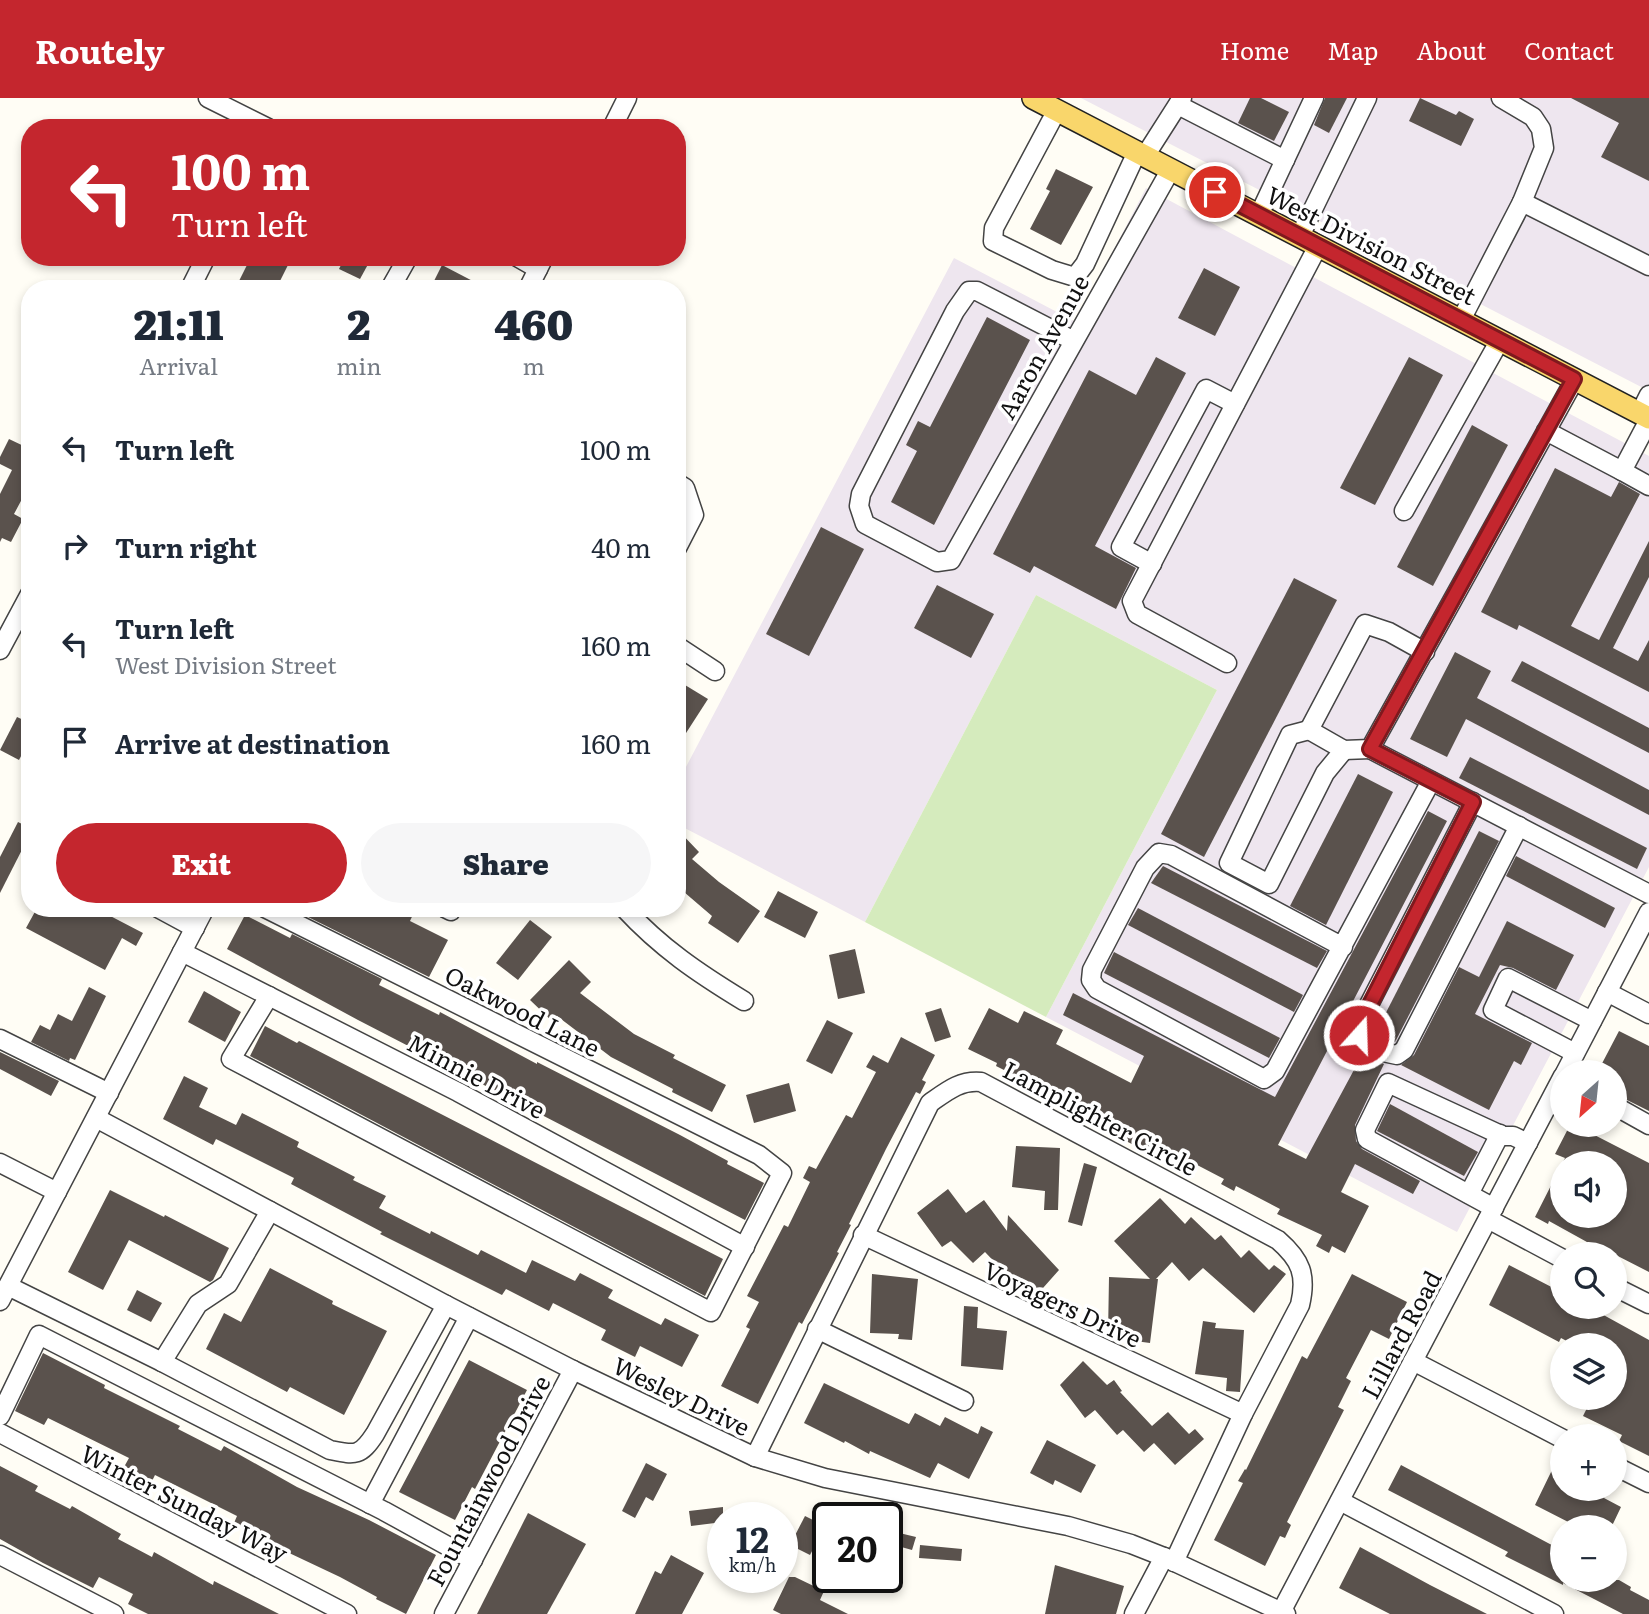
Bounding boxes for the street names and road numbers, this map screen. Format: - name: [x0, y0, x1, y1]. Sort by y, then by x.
- street label: West Division Street: [1261, 176, 1483, 312]
- street label: Aaron Avenue: [988, 267, 1096, 425]
- street label: Oakwood Lane: [440, 956, 606, 1064]
- street label: Minnie Drive: [402, 1024, 552, 1126]
- street label: Lamplighter Circle: [998, 1051, 1204, 1183]
- street label: Voyagers Drive: [978, 1251, 1148, 1355]
- street label: Lillard Road: [1351, 1263, 1449, 1404]
- street label: Wesley Drive: [608, 1347, 756, 1443]
- street label: Fountainwood Drive: [417, 1368, 557, 1592]
- street label: Winter Sunday Way: [75, 1435, 295, 1569]

